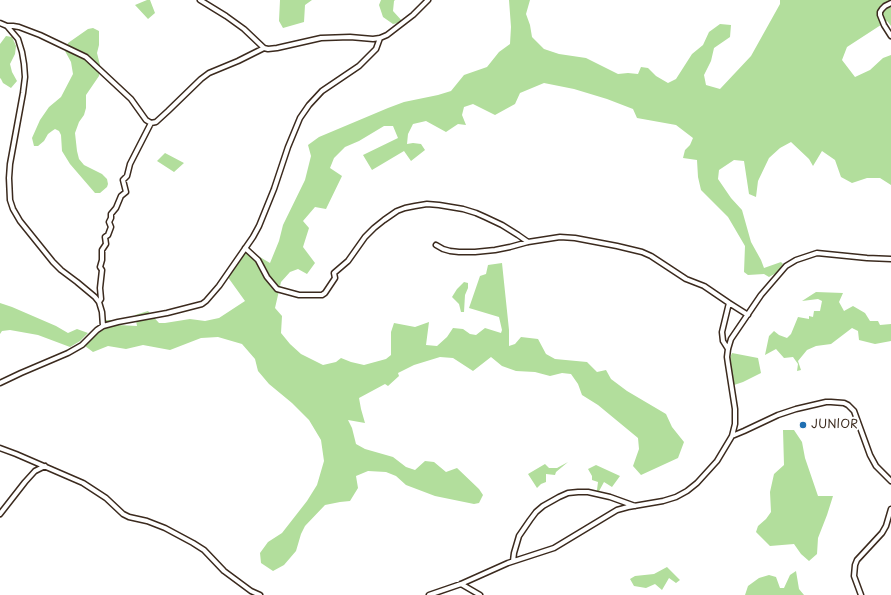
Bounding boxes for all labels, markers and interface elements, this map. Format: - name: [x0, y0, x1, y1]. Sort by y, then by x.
- place label: JUNIOR: [811, 418, 858, 432]
- marker: JUNIOR: [798, 420, 808, 430]

